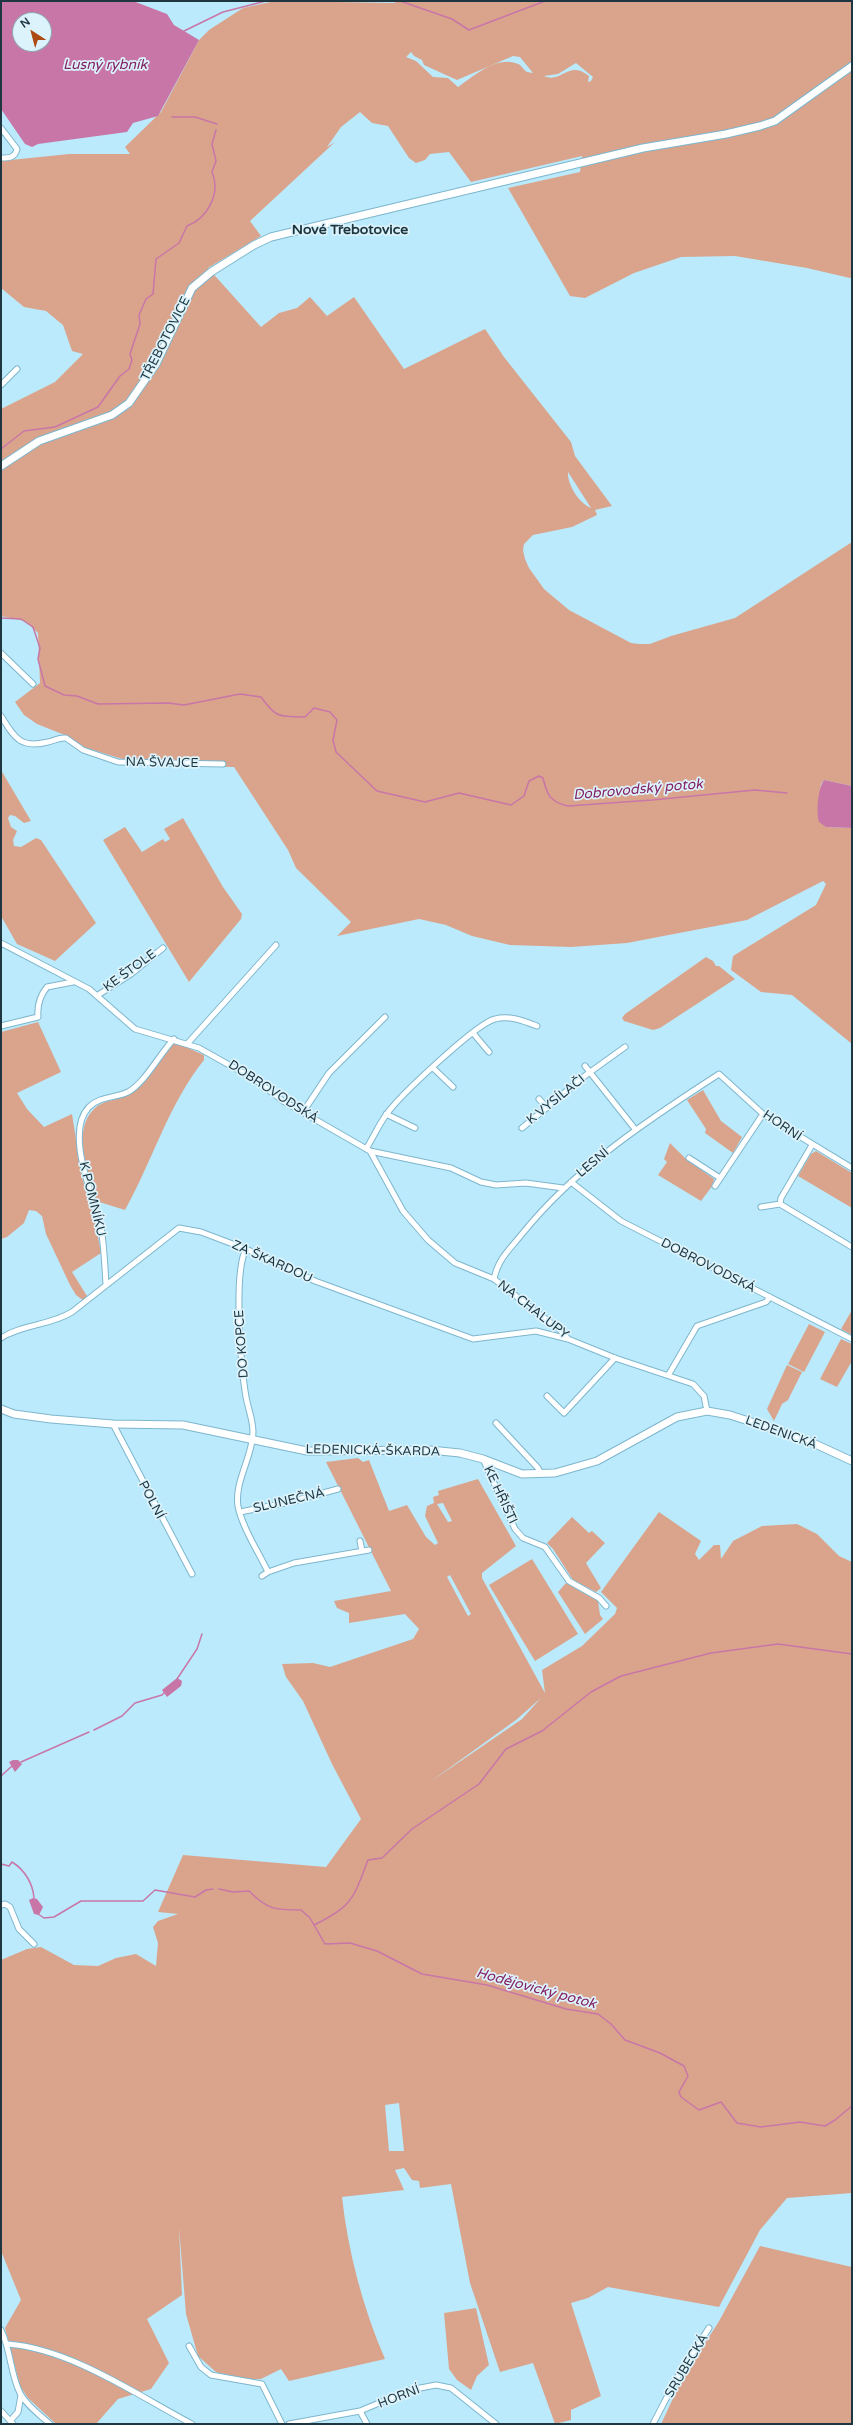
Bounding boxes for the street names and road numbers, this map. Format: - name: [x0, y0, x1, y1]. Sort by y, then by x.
- street label: TŘEBOTOVICE: [138, 294, 194, 384]
- street label: NA ŠVAJCE: [125, 755, 199, 771]
- street label: KE ŠTOLE: [100, 947, 160, 995]
- street label: DOBROVODSKÁ: [225, 1057, 321, 1127]
- street label: K VYSÍLAČI: [524, 1072, 588, 1128]
- street label: HORNÍ: [759, 1107, 805, 1145]
- street label: LESNÍ: [573, 1145, 613, 1181]
- street label: K POMNÍKU: [75, 1160, 109, 1238]
- street label: DOBROVODSKÁ: [658, 1235, 758, 1297]
- street label: ZA ŠKARDOU: [229, 1237, 315, 1287]
- street label: NA CHALUPY: [494, 1277, 572, 1343]
- street label: DO KOPCE: [232, 1309, 252, 1379]
- street label: LEDENICKÁ: [743, 1413, 819, 1453]
- street label: LEDENICKÁ-ŠKARDA: [306, 1442, 440, 1460]
- street label: KE HŘIŠTI: [480, 1463, 520, 1527]
- street label: POLNÍ: [135, 1478, 167, 1522]
- street label: SLUNEČNÁ: [252, 1485, 326, 1517]
- street label: SRUBECKÁ: [662, 2331, 712, 2401]
- street label: HORNÍ: [376, 2382, 422, 2412]

